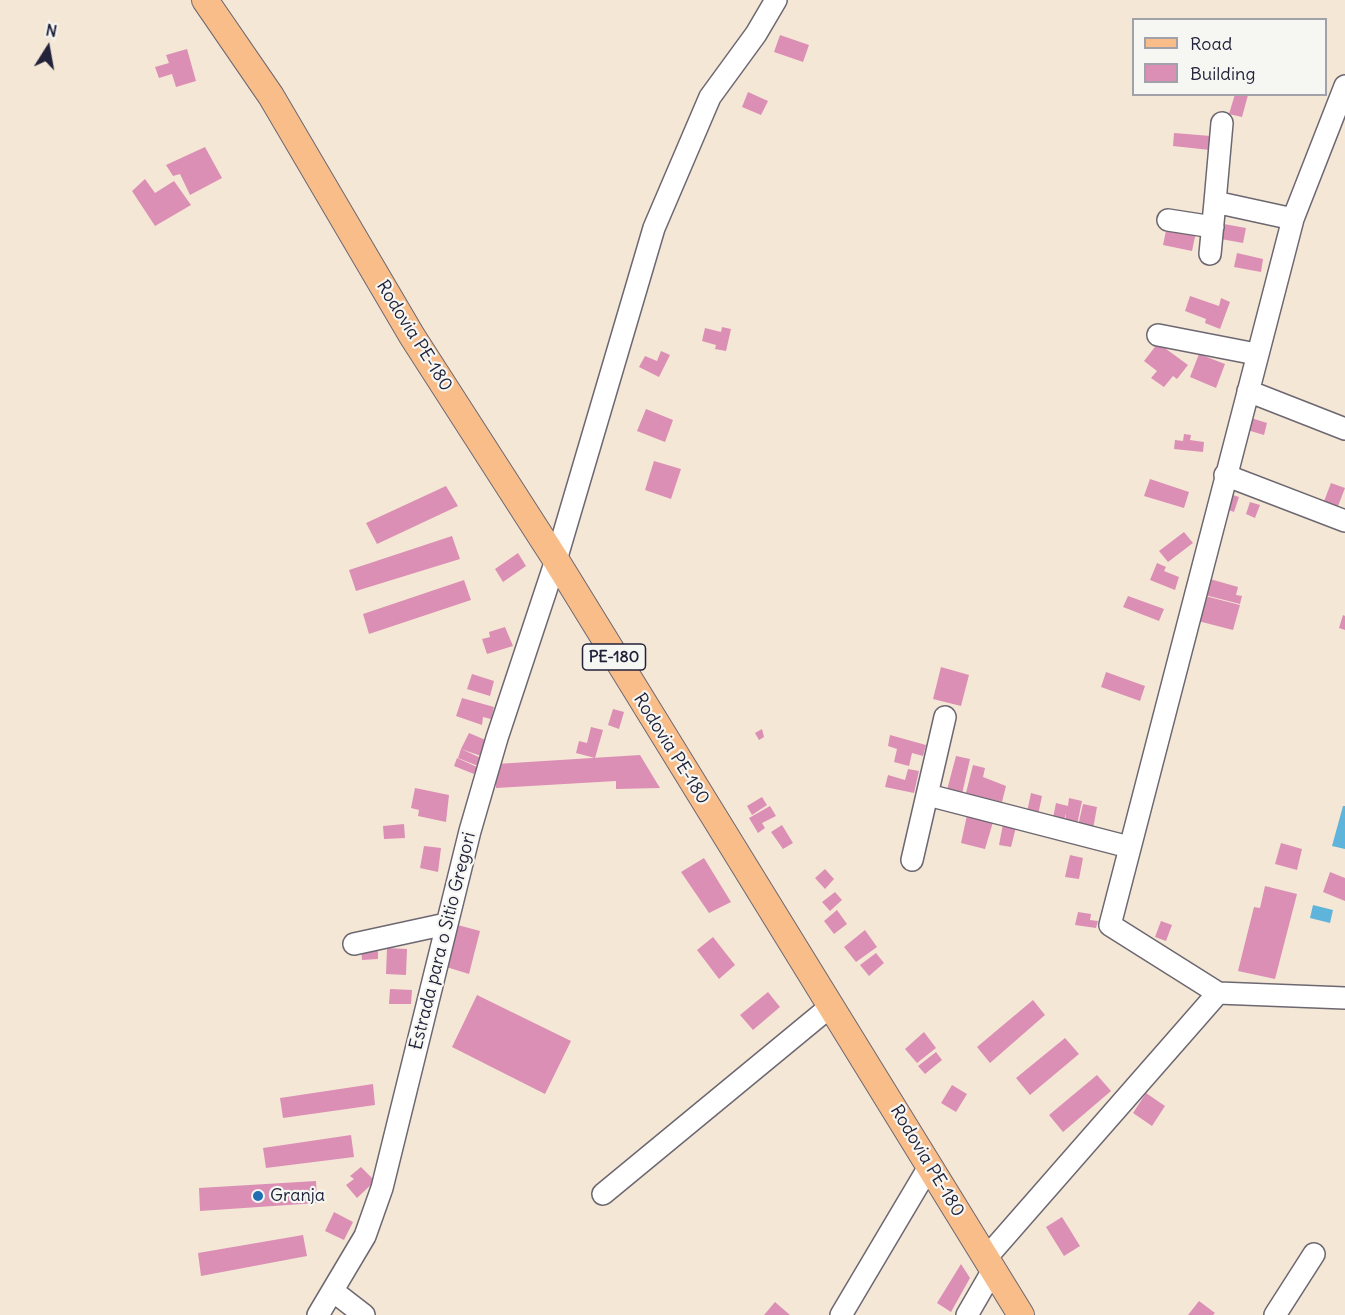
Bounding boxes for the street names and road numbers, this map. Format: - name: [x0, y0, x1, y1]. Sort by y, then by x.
- street label: Rodovia PE-180: [371, 277, 457, 395]
- road number: PE-180: [582, 644, 646, 670]
- street label: Rodovia PE-180: [628, 690, 714, 808]
- street label: Estrada para o Sitio Gregori: [405, 830, 481, 1052]
- street label: Rodovia PE-180: [885, 1101, 969, 1221]

